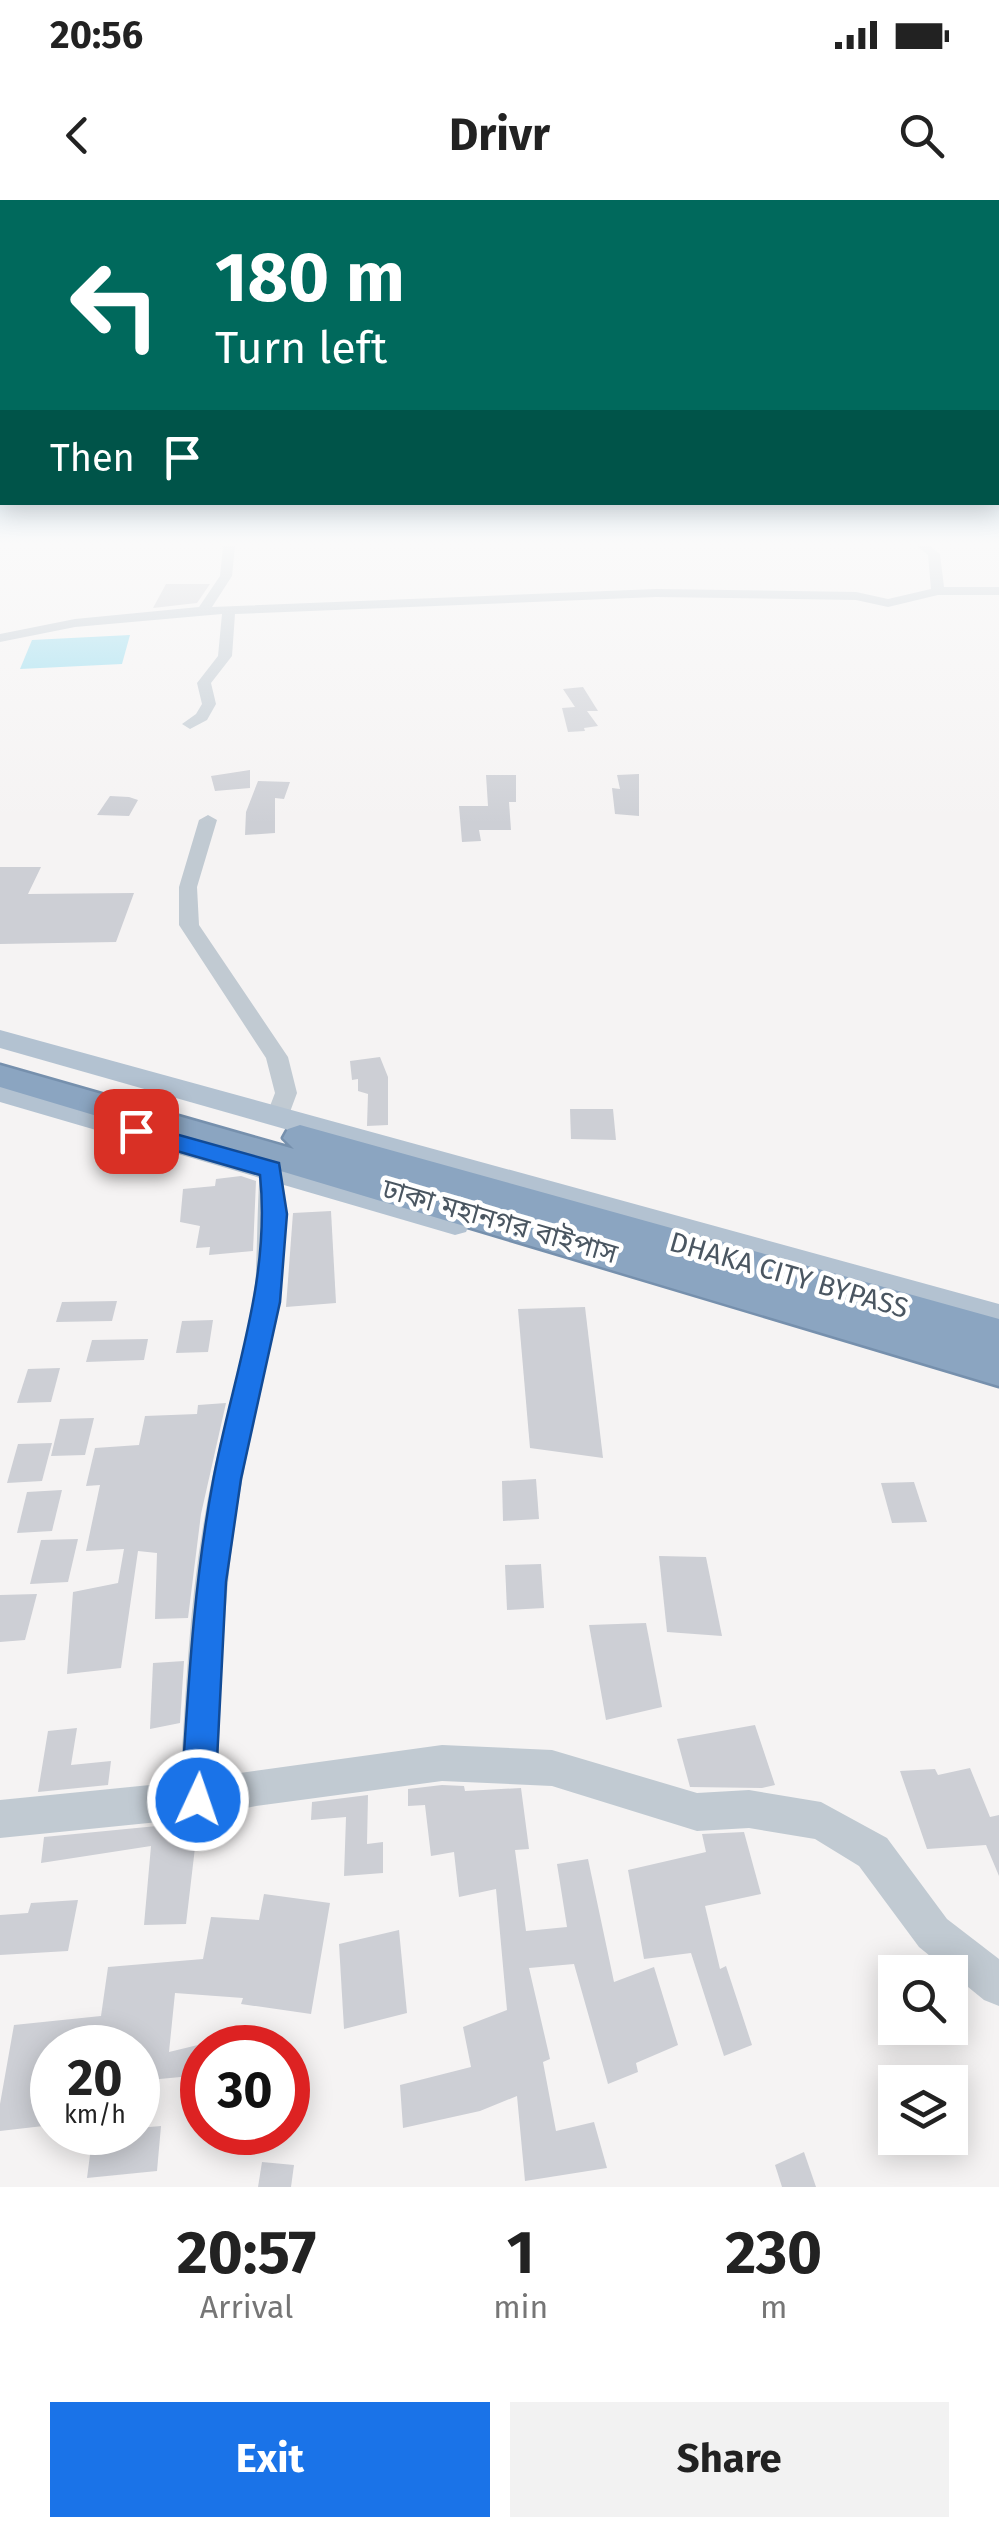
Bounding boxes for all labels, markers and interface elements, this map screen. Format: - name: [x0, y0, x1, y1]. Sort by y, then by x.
- text: 20:56: [50, 12, 143, 58]
- icon: back: [50, 108, 105, 163]
- text: Drivr: [449, 108, 550, 162]
- icon: search: [894, 108, 949, 163]
- text: 180 m: [215, 236, 405, 320]
- icon: left: [50, 240, 180, 370]
- text: Turn left: [215, 321, 387, 375]
- icon: arrive: [155, 430, 210, 485]
- text: Then: [50, 435, 135, 481]
- pin: [94, 1089, 179, 1174]
- icon: arrive: [109, 1104, 164, 1159]
- street label: ঢাকা মহানগর বাইপাস: [378, 1171, 622, 1270]
- street label: DHAKA CITY BYPASS: [666, 1225, 912, 1325]
- position arrow: [146, 1748, 250, 1852]
- map controls: [878, 1955, 968, 2155]
- button: search: [878, 1955, 968, 2045]
- speed limit sign: 30: [180, 2025, 310, 2155]
- text: 20: [67, 2048, 123, 2108]
- button: layers: [878, 2065, 968, 2155]
- text: km/h: [64, 2100, 126, 2130]
- text: 20:57: [177, 2217, 316, 2289]
- text: 1: [507, 2217, 535, 2289]
- text: 230: [725, 2217, 822, 2289]
- text: Arrival: [200, 2288, 293, 2326]
- text: min: [493, 2288, 548, 2326]
- text: m: [760, 2288, 787, 2326]
- button: Exit: [50, 2402, 490, 2517]
- button: Share: [510, 2402, 949, 2517]

